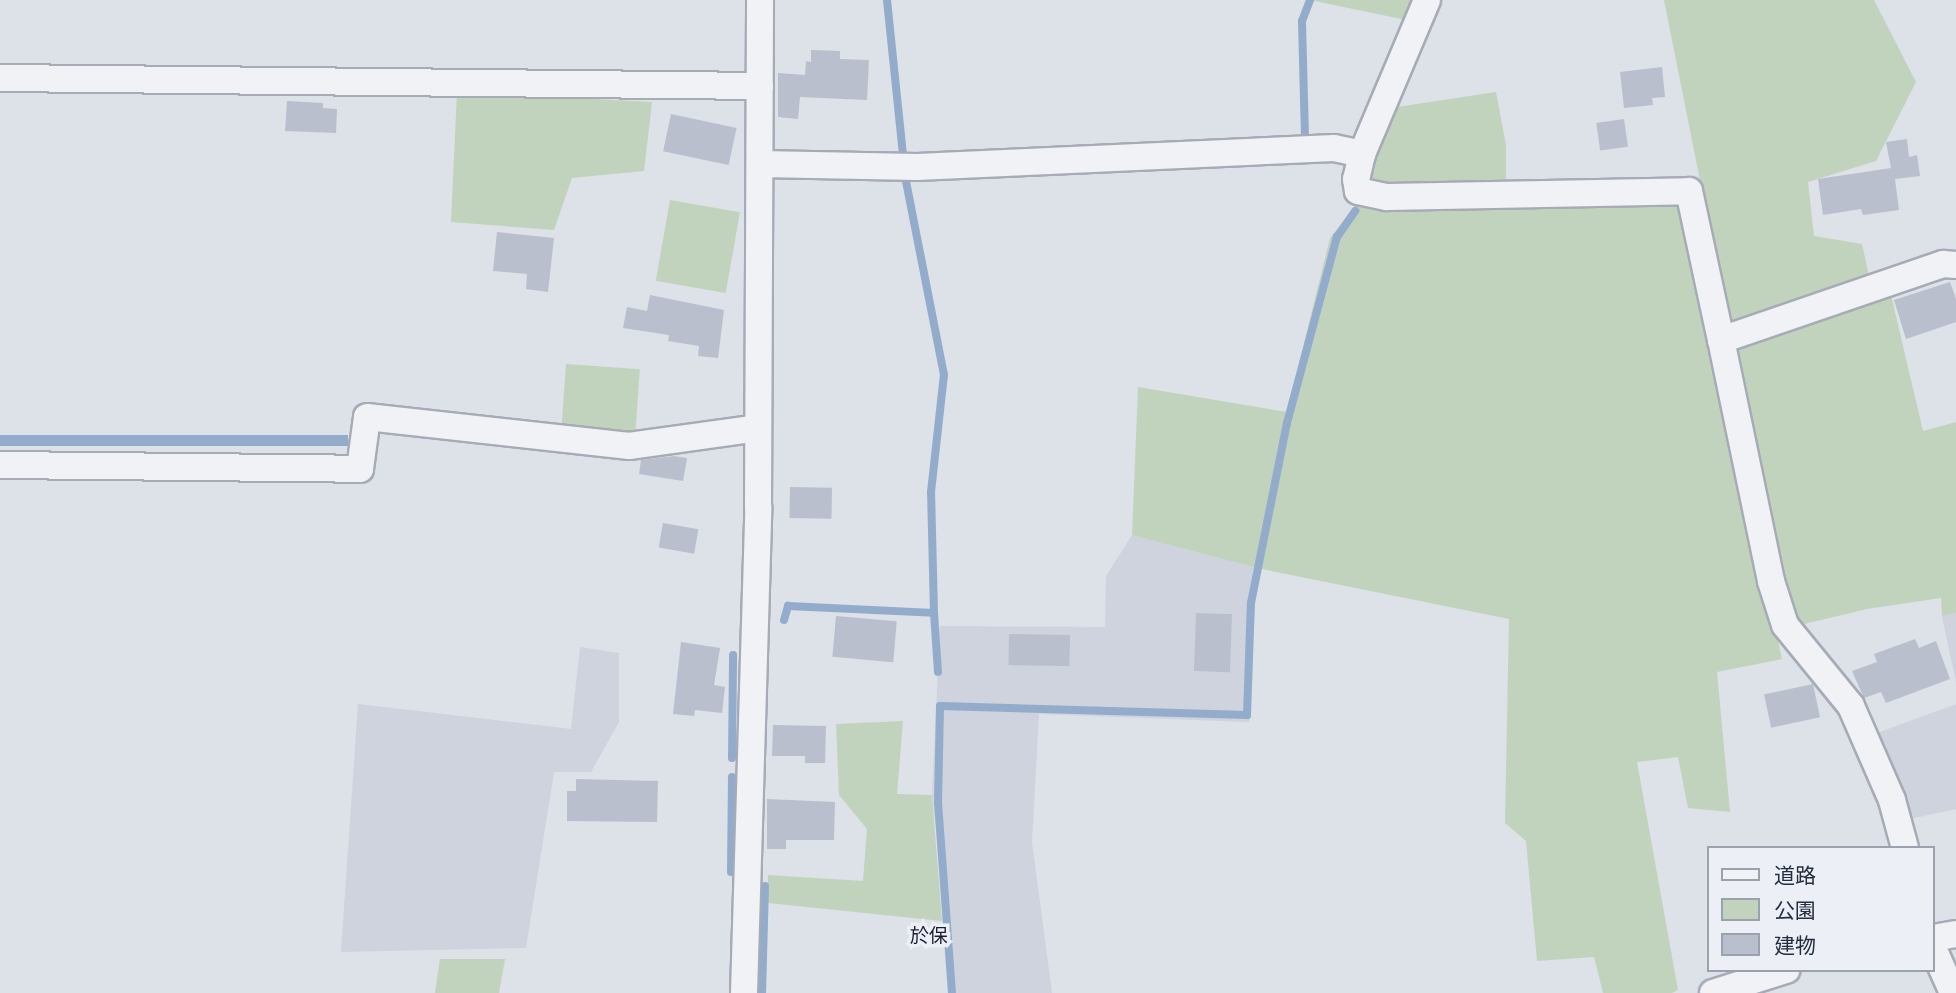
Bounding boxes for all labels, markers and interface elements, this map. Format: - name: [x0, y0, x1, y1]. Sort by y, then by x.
- legend: [1708, 846, 1935, 972]
- text: 道路: [1774, 861, 1816, 891]
- text: 公園: [1774, 896, 1816, 926]
- district label: 於保: [910, 926, 948, 948]
- text: 建物: [1774, 931, 1816, 961]

